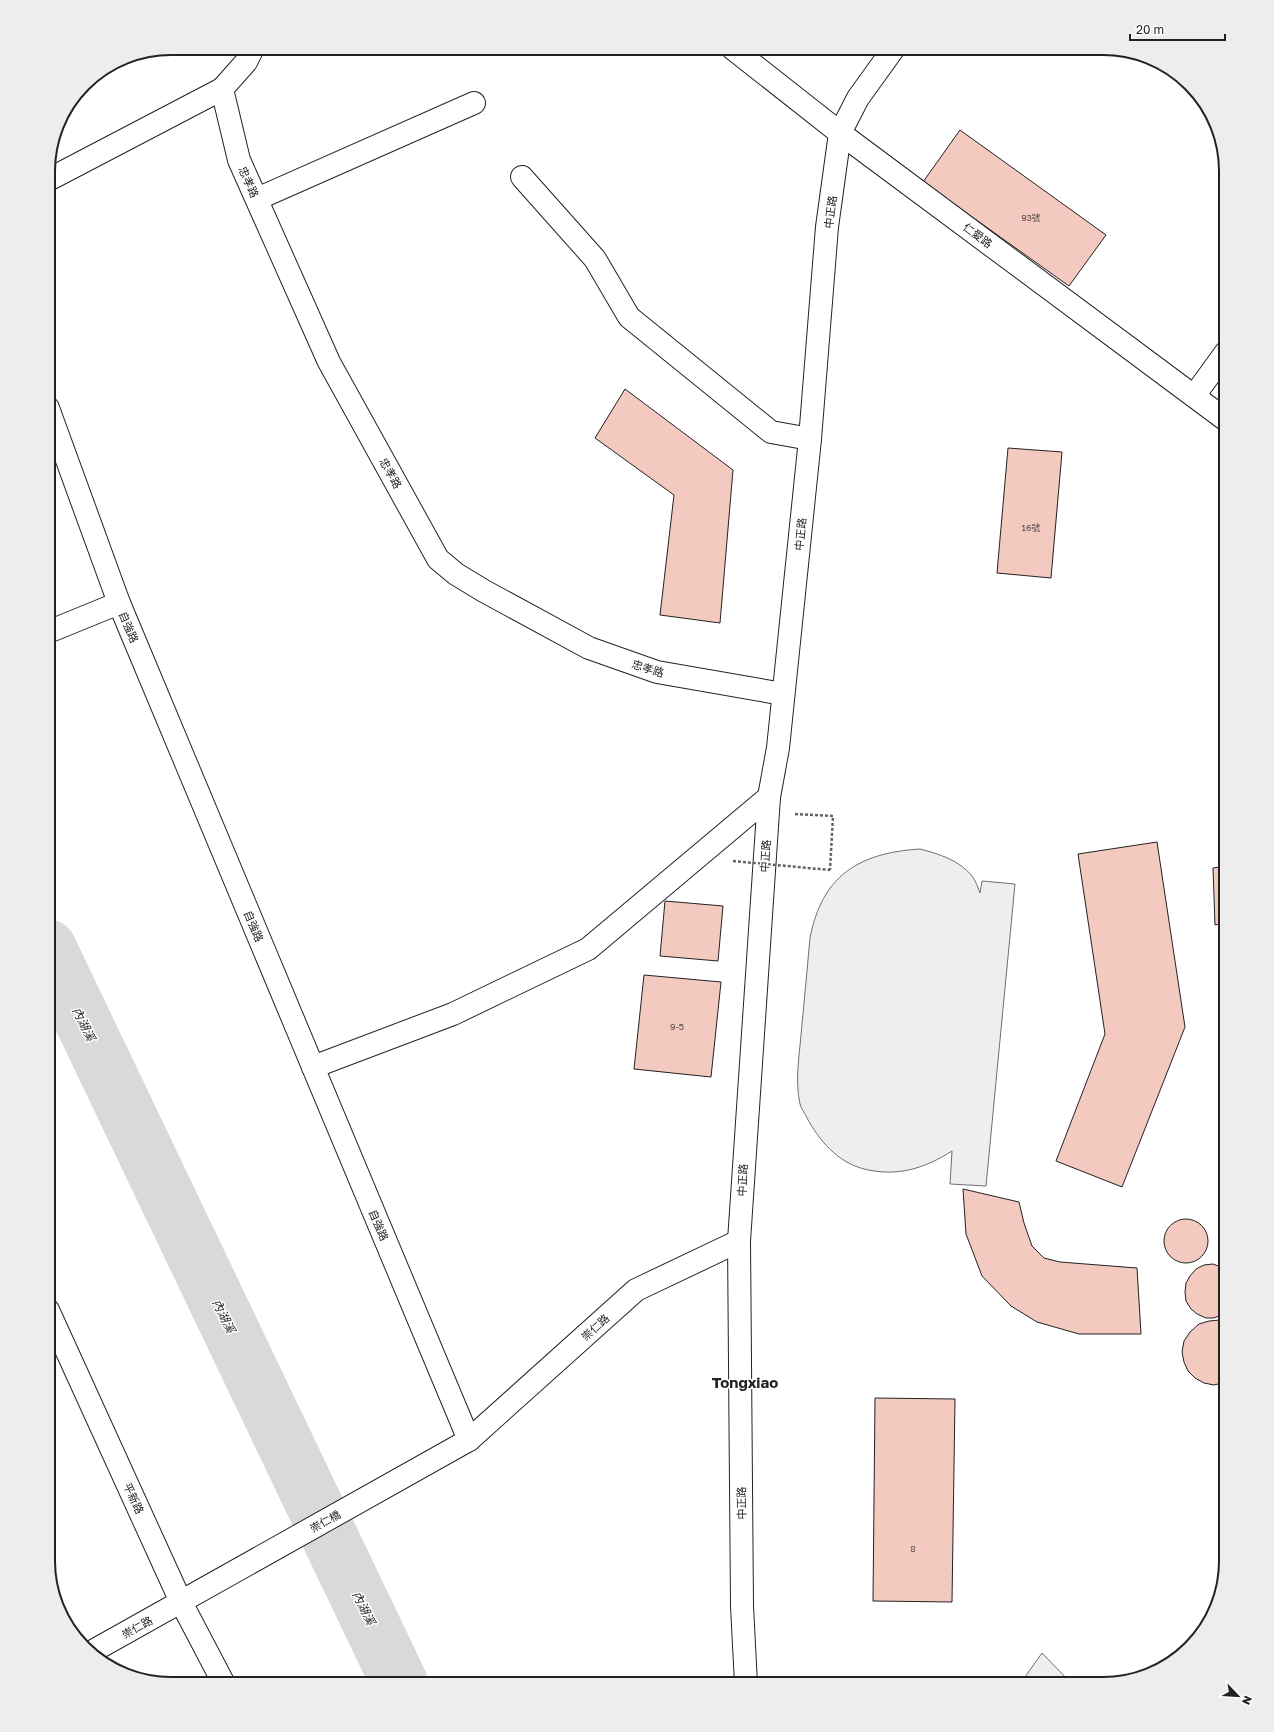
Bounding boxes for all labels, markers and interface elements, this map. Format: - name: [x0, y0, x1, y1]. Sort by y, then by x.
- scale bar: [1130, 16, 1225, 42]
- text: 20 m: [1136, 22, 1164, 37]
- street label: 忠孝路: [236, 164, 262, 200]
- street label: 中正路: [822, 195, 838, 229]
- house number: 93號: [1021, 212, 1041, 223]
- street label: 仁愛路: [961, 220, 995, 250]
- street label: 忠孝路: [377, 455, 405, 491]
- street label: 中正路: [792, 517, 808, 551]
- house number: 16號: [1022, 522, 1040, 533]
- street label: 自強路: [117, 609, 141, 645]
- street label: 忠孝路: [630, 657, 666, 679]
- street label: 中正路: [757, 839, 773, 873]
- street label: 自強路: [242, 908, 266, 944]
- water label: 內湖溪: [69, 1005, 100, 1045]
- house number: 9-5: [670, 1021, 684, 1032]
- street label: 中正路: [735, 1163, 749, 1197]
- street label: 自強路: [367, 1207, 391, 1243]
- water label: 內湖溪: [209, 1297, 240, 1337]
- street label: 崇仁路: [578, 1311, 612, 1343]
- district label: Tongxiao: [712, 1373, 778, 1391]
- street label: 平新路: [121, 1480, 147, 1516]
- street label: 中正路: [734, 1486, 748, 1520]
- street label: 崇仁橋: [307, 1507, 343, 1535]
- house number: 8: [910, 1543, 916, 1554]
- water label: 內湖溪: [349, 1589, 380, 1629]
- street label: 崇仁路: [119, 1613, 155, 1641]
- north arrow: [1218, 1676, 1258, 1716]
- text: N: [1240, 1694, 1255, 1707]

